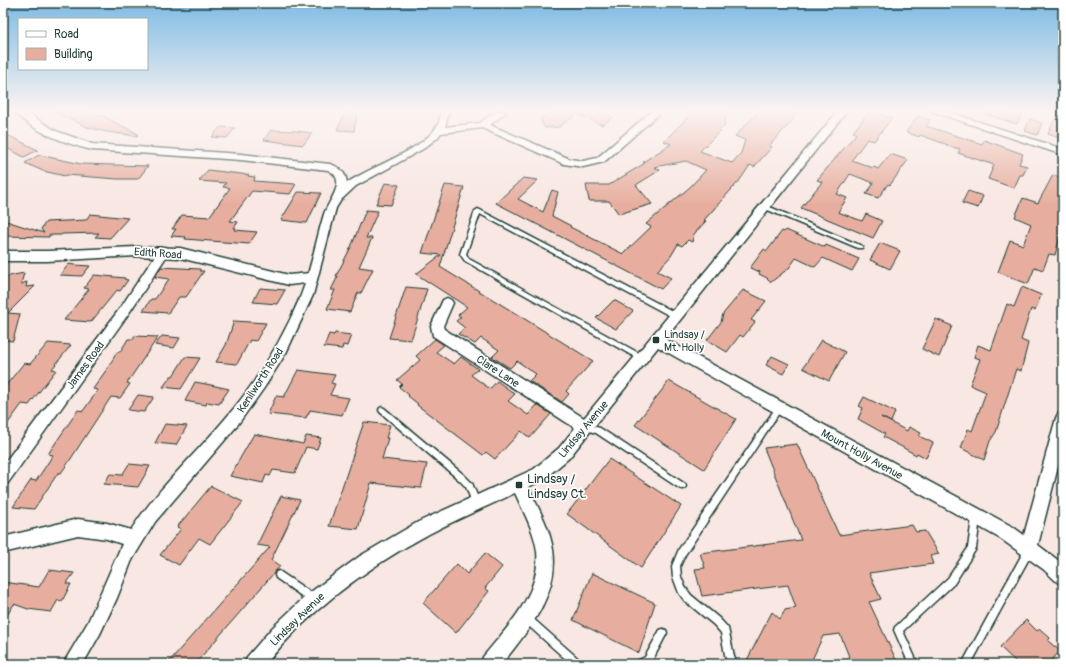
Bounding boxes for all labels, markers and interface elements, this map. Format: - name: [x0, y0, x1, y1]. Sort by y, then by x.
- legend: [18, 18, 148, 70]
- text: Road: [54, 27, 79, 42]
- text: Building: [54, 47, 93, 62]
- street label: Edith Road: [134, 245, 182, 262]
- place label: Lindsay / Mt. Holly: [664, 328, 705, 354]
- marker: Lindsay / Mt. Holly: [651, 335, 661, 345]
- street label: James Road: [64, 339, 107, 392]
- street label: Kenilworth Road: [235, 345, 286, 415]
- street label: Clare Lane: [474, 353, 522, 390]
- street label: Lindsay Avenue: [556, 398, 611, 461]
- street label: Mount Holly Avenue: [819, 427, 905, 483]
- place label: Lindsay / Lindsay Ct.: [527, 471, 587, 502]
- marker: Lindsay / Lindsay Ct.: [514, 480, 524, 490]
- street label: Lindsay Avenue: [267, 590, 328, 649]

